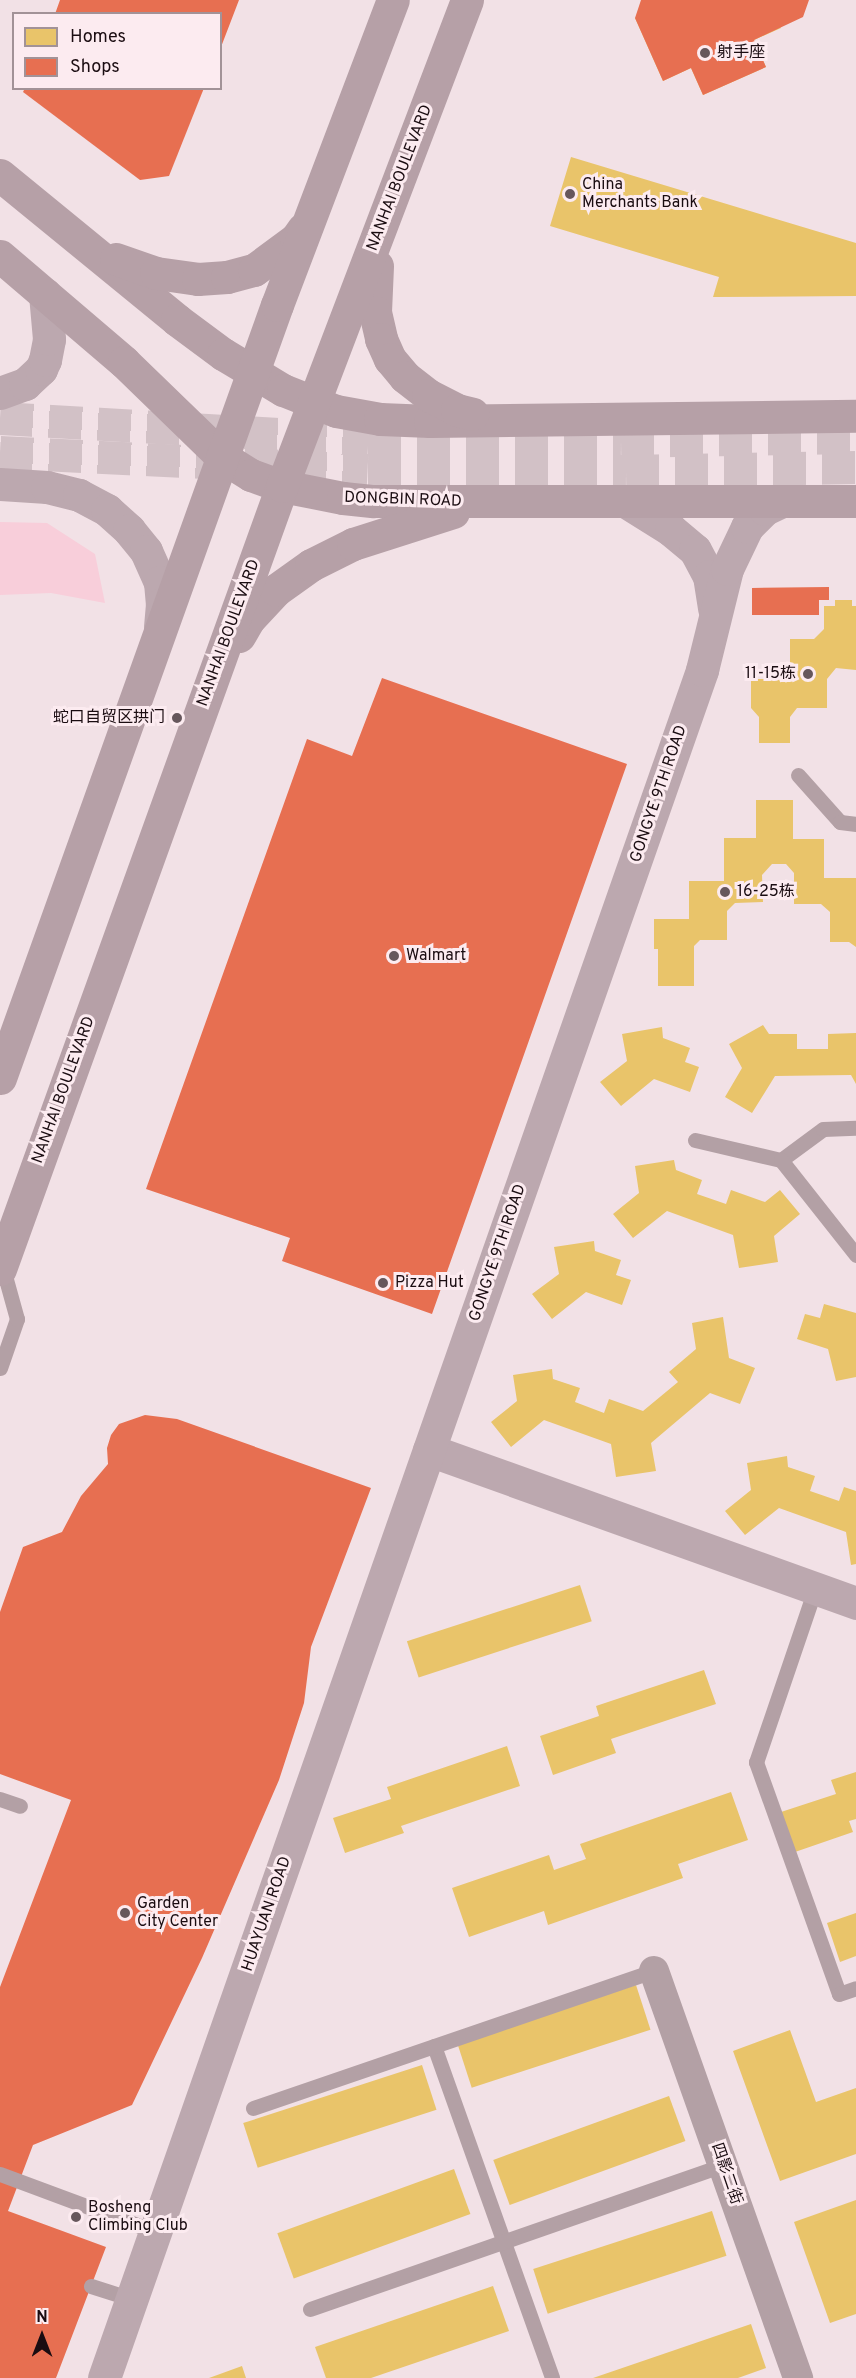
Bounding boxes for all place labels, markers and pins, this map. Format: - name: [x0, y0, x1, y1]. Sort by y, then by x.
- place label: 射手座: [717, 43, 765, 63]
- marker: 射手座: [698, 46, 712, 60]
- place label: China Merchants Bank: [582, 175, 698, 213]
- marker: China Merchants Bank: [563, 187, 577, 201]
- place label: 11-15栋: [745, 664, 796, 684]
- marker: 11-15栋: [801, 667, 815, 681]
- place label: 蛇口自贸区拱门: [53, 708, 165, 728]
- marker: 蛇口自贸区拱门: [170, 711, 184, 725]
- place label: 16-25栋: [737, 882, 795, 902]
- marker: 16-25栋: [718, 885, 732, 899]
- place label: Walmart: [406, 946, 466, 966]
- marker: Walmart: [387, 949, 401, 963]
- place label: Pizza Hut: [395, 1273, 464, 1293]
- marker: Pizza Hut: [376, 1276, 390, 1290]
- place label: Garden City Center: [137, 1894, 218, 1932]
- marker: Garden City Center: [118, 1906, 132, 1920]
- place label: Bosheng Climbing Club: [88, 2198, 188, 2236]
- marker: Bosheng Climbing Club: [69, 2210, 83, 2224]

